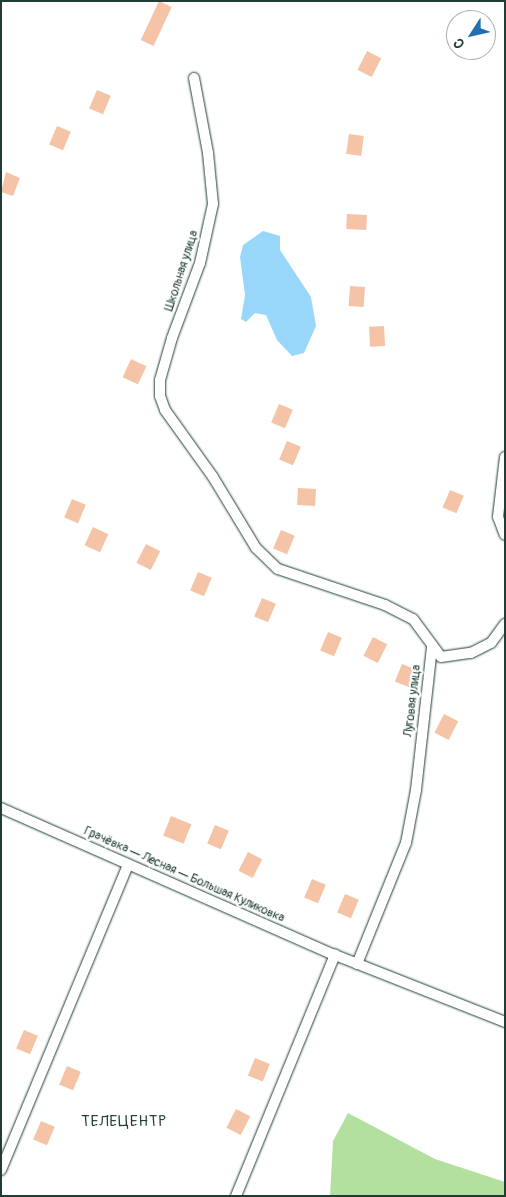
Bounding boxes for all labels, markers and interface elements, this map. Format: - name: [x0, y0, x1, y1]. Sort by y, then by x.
- north arrow: [446, 10, 496, 60]
- text: С: [450, 35, 469, 52]
- street label: Школьная улица: [162, 229, 202, 313]
- street label: Луговая улица: [401, 664, 425, 738]
- street label: Грачёвка — Лесная — Большая Куликовка: [82, 824, 286, 926]
- district label: ТЕЛЕЦЕНТР: [80, 1113, 168, 1131]

